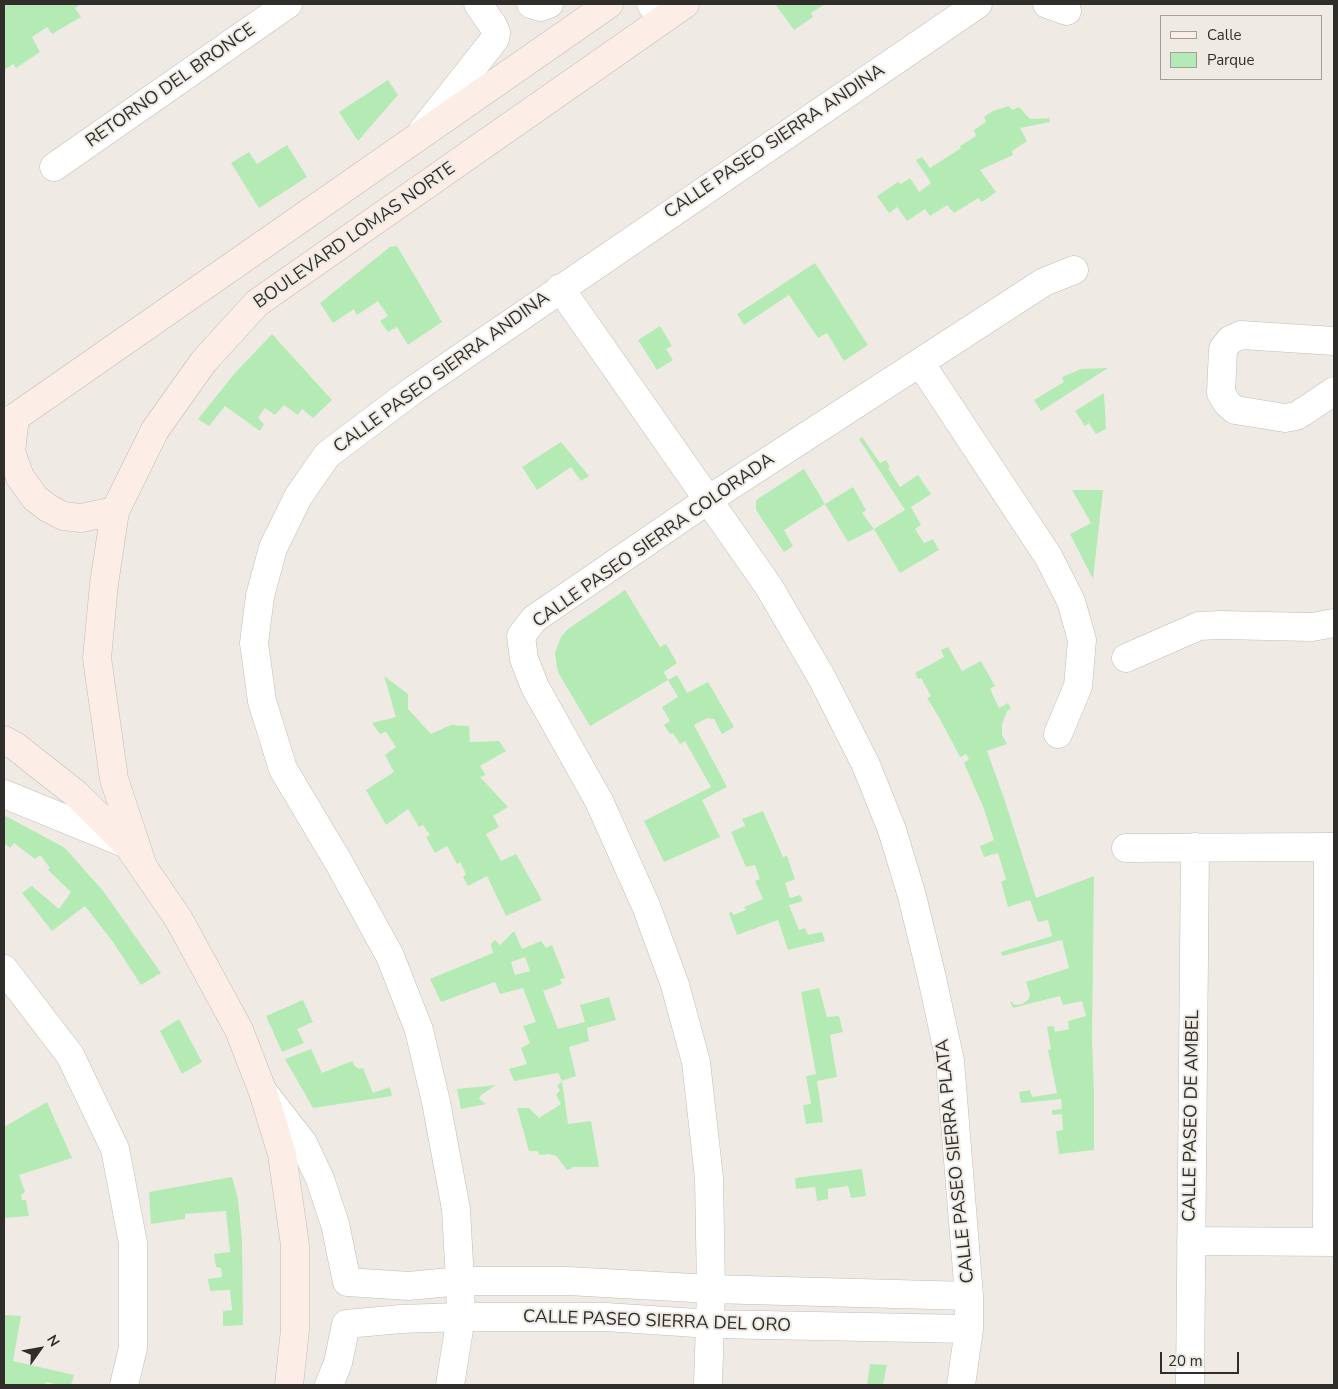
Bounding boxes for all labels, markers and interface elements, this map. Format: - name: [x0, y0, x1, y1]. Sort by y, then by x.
- legend: [1160, 15, 1323, 80]
- street label: RETORNO DEL BRONCE: [82, 19, 260, 153]
- text: Calle: [1207, 25, 1242, 45]
- text: Parque: [1207, 50, 1255, 70]
- street label: CALLE PASEO SIERRA ANDINA: [661, 60, 889, 224]
- street label: BOULEVARD LOMAS NORTE: [250, 158, 460, 314]
- street label: CALLE PASEO SIERRA ANDINA: [330, 287, 554, 459]
- street label: CALLE PASEO SIERRA COLORADA: [529, 449, 779, 633]
- street label: CALLE PASEO DE AMBEL: [1179, 1010, 1205, 1222]
- street label: CALLE PASEO SIERRA PLATA: [932, 1038, 980, 1284]
- street label: CALLE PASEO SIERRA DEL ORO: [523, 1307, 791, 1337]
- north arrow: [15, 1324, 65, 1374]
- text: N: [42, 1331, 64, 1350]
- scale bar: [1163, 1342, 1242, 1374]
- text: 20 m: [1168, 1351, 1203, 1371]

